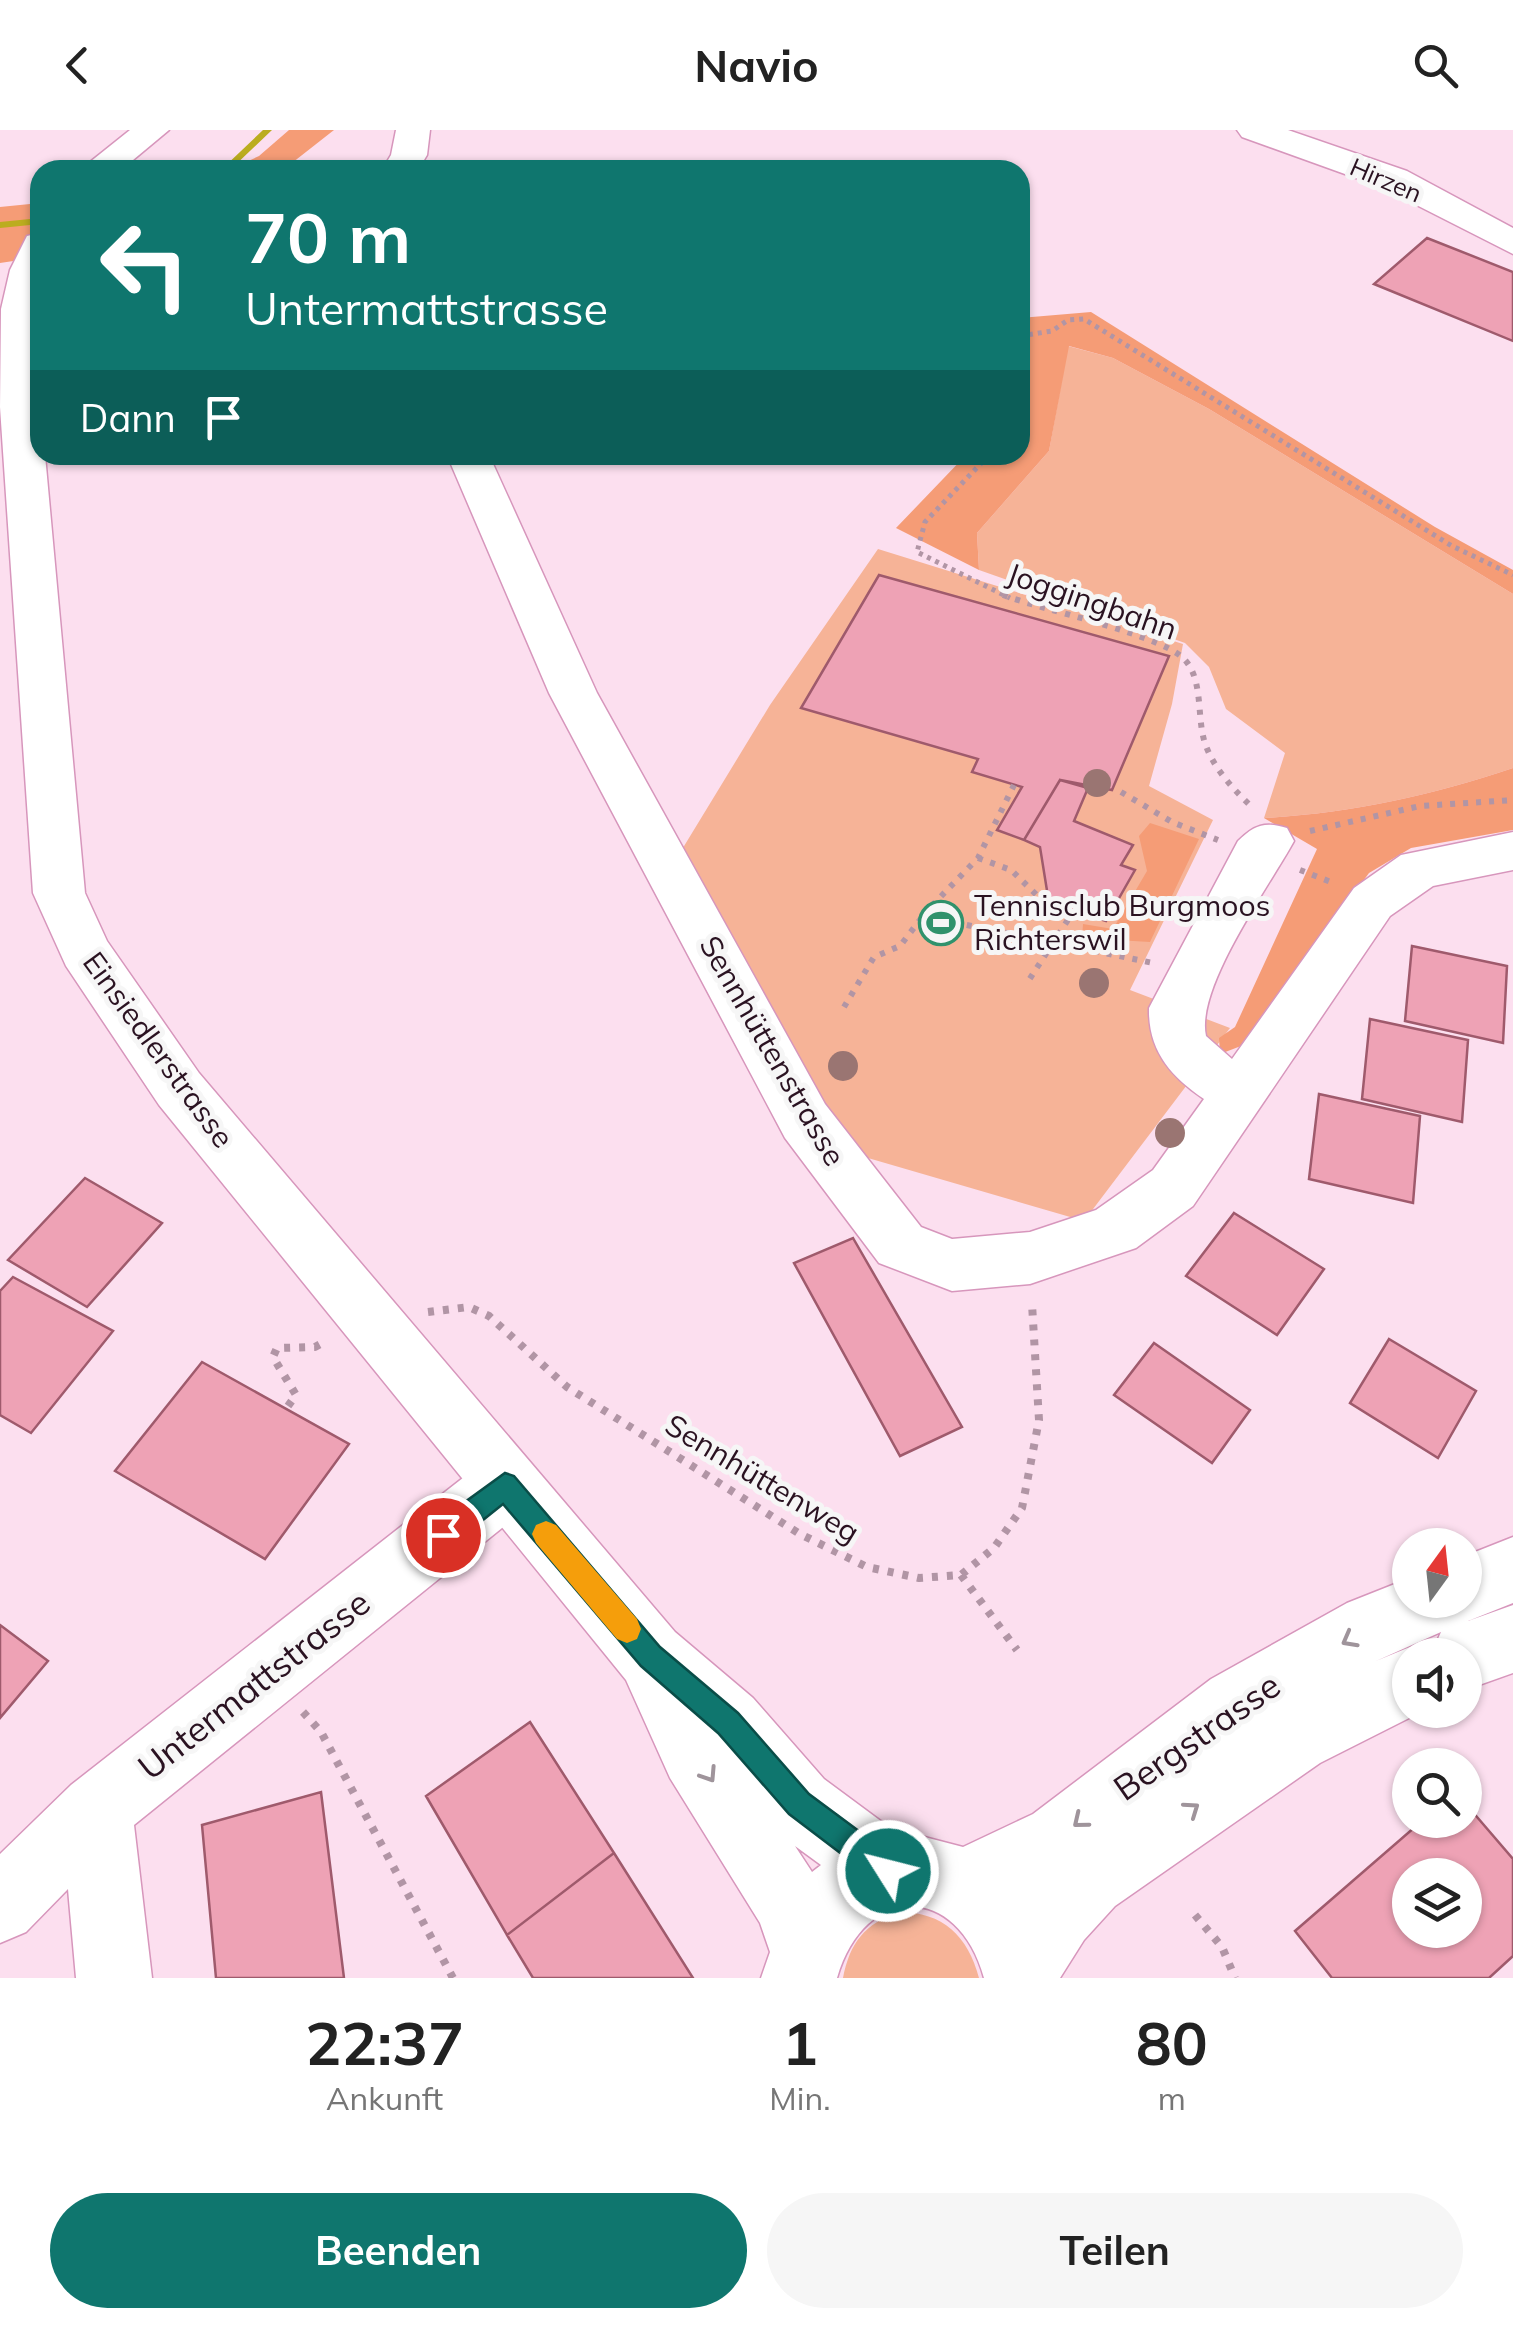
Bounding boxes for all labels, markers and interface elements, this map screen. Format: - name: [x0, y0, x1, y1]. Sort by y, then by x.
- text: Navio: [694, 37, 819, 93]
- icon: back: [50, 38, 105, 93]
- icon: search: [1408, 38, 1463, 93]
- street label: Hirzen: [1346, 151, 1427, 208]
- text: 70 m: [245, 193, 411, 281]
- icon: left: [80, 200, 210, 330]
- text: Untermattstrasse: [245, 280, 608, 336]
- icon: arrive: [196, 390, 251, 445]
- text: Dann: [80, 394, 176, 442]
- street label: Joggingbahn: [1002, 554, 1182, 648]
- place label: Tennisclub Burgmoos Richterswil: [974, 886, 1270, 958]
- sports icon: Tennisclub Burgmoos Richterswil: [918, 900, 964, 946]
- street label: Sennhüttenstrasse: [692, 929, 854, 1172]
- street label: Einsiedlerstrasse: [75, 944, 243, 1155]
- street label: Sennhüttenweg: [659, 1405, 866, 1551]
- pin: [401, 1493, 486, 1578]
- icon: arrive: [416, 1508, 471, 1563]
- north arrow: [1392, 1528, 1482, 1618]
- map controls: [1392, 1528, 1482, 1948]
- street label: Untermattstrasse: [129, 1580, 378, 1788]
- one-way arrow: [1341, 1627, 1359, 1647]
- button: sound: [1392, 1638, 1482, 1728]
- street label: Bergstrasse: [1105, 1663, 1288, 1810]
- button: search: [1392, 1748, 1482, 1838]
- one-way arrow: [697, 1764, 716, 1782]
- one-way arrow: [1181, 1803, 1200, 1821]
- one-way arrow: [1074, 1809, 1092, 1827]
- position arrow: [836, 1819, 940, 1923]
- button: layers: [1392, 1858, 1482, 1948]
- text: 22:37: [305, 2005, 464, 2080]
- text: 1: [782, 2005, 818, 2080]
- text: 80: [1136, 2005, 1208, 2080]
- text: Ankunft: [326, 2078, 443, 2118]
- text: Min.: [769, 2078, 830, 2118]
- text: m: [1158, 2078, 1186, 2118]
- button: Beenden: [50, 2193, 747, 2308]
- button: Teilen: [767, 2193, 1463, 2308]

